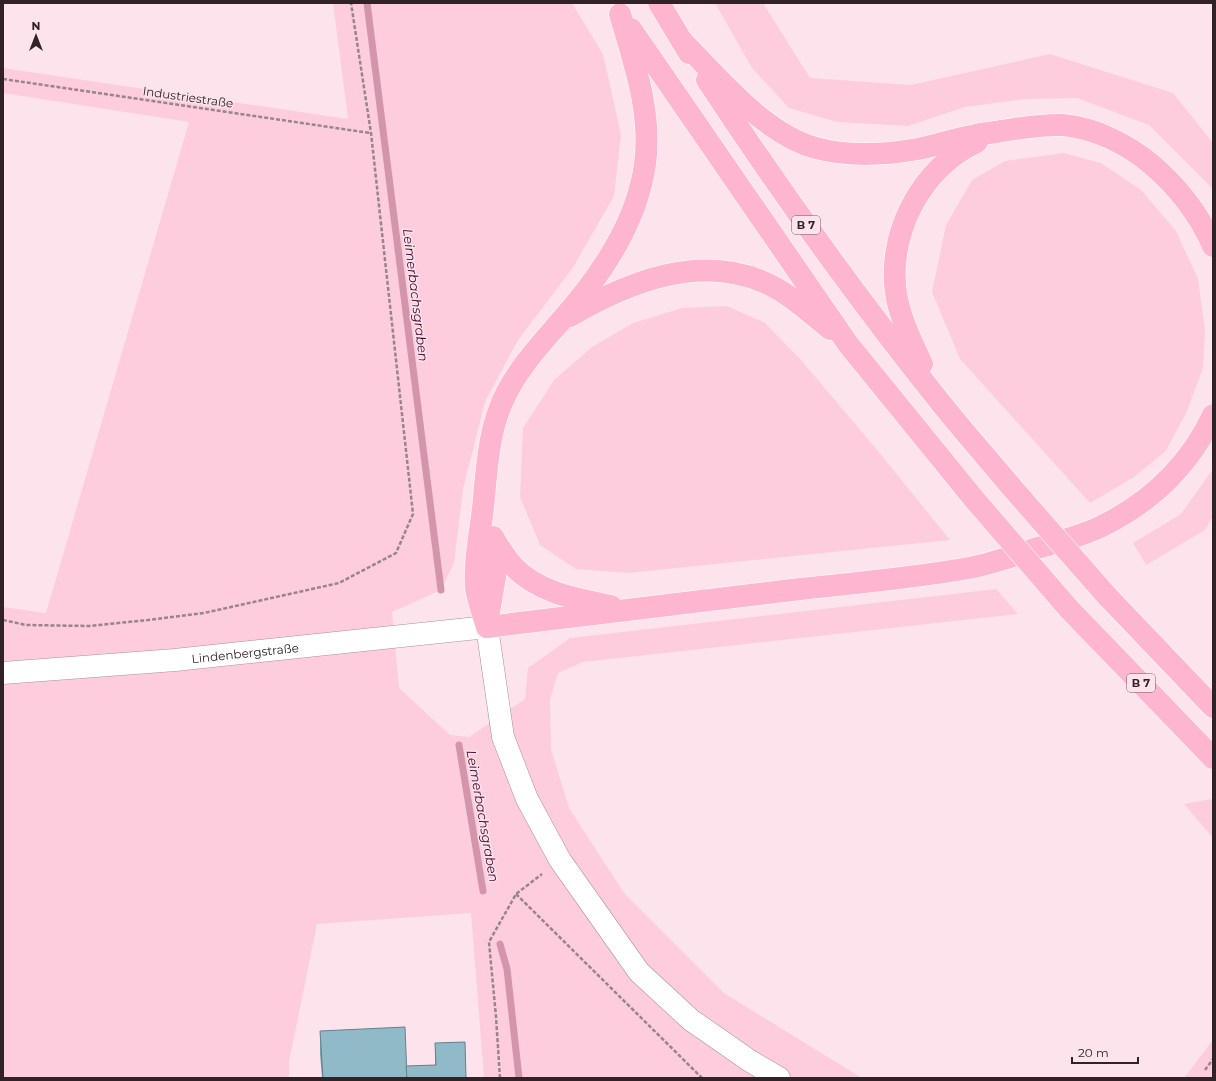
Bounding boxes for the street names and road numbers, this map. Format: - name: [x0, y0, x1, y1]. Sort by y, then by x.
- street label: Industriestraße: [142, 83, 234, 111]
- road number: B 7: [792, 216, 820, 234]
- street label: Lindenbergstraße: [191, 639, 299, 666]
- road number: B 7: [1127, 674, 1155, 692]

